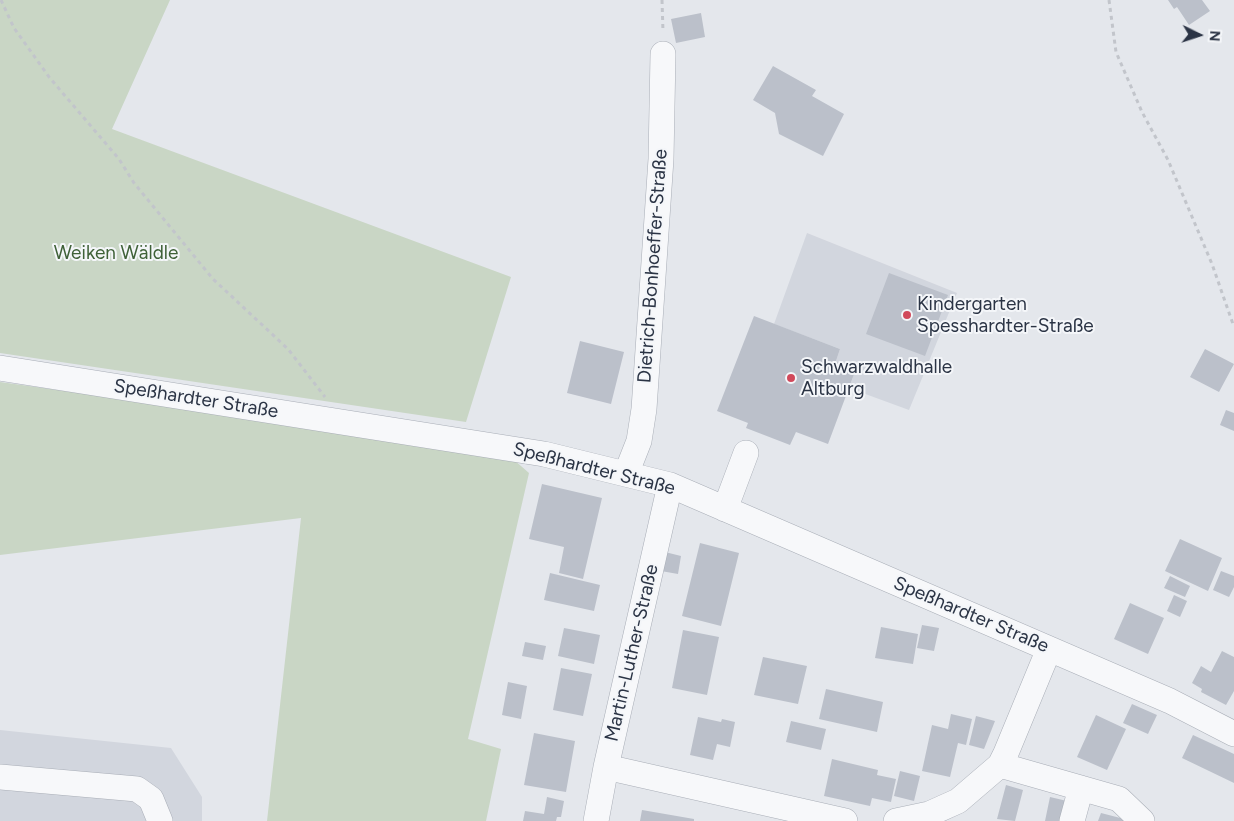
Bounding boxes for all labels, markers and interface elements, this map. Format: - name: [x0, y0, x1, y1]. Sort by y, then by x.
- north arrow: [1174, 10, 1224, 60]
- text: N: [1206, 30, 1223, 42]
- street label: Dietrich-Bonhoeffer-Straße: [633, 148, 673, 384]
- park label: Weiken Wäldle: [54, 242, 178, 264]
- place label: Kindergarten Spesshardter-Straße: [917, 293, 1094, 337]
- marker: Kindergarten Spesshardter-Straße: [901, 309, 913, 321]
- place label: Schwarzwaldhalle Altburg: [801, 356, 952, 400]
- marker: Schwarzwaldhalle Altburg: [785, 372, 797, 384]
- street label: Speßhardter Straße: [112, 375, 280, 423]
- street label: Speßhardter Straße: [510, 438, 678, 500]
- street label: Martin-Luther-Straße: [600, 562, 664, 744]
- street label: Speßhardter Straße: [890, 572, 1052, 658]

